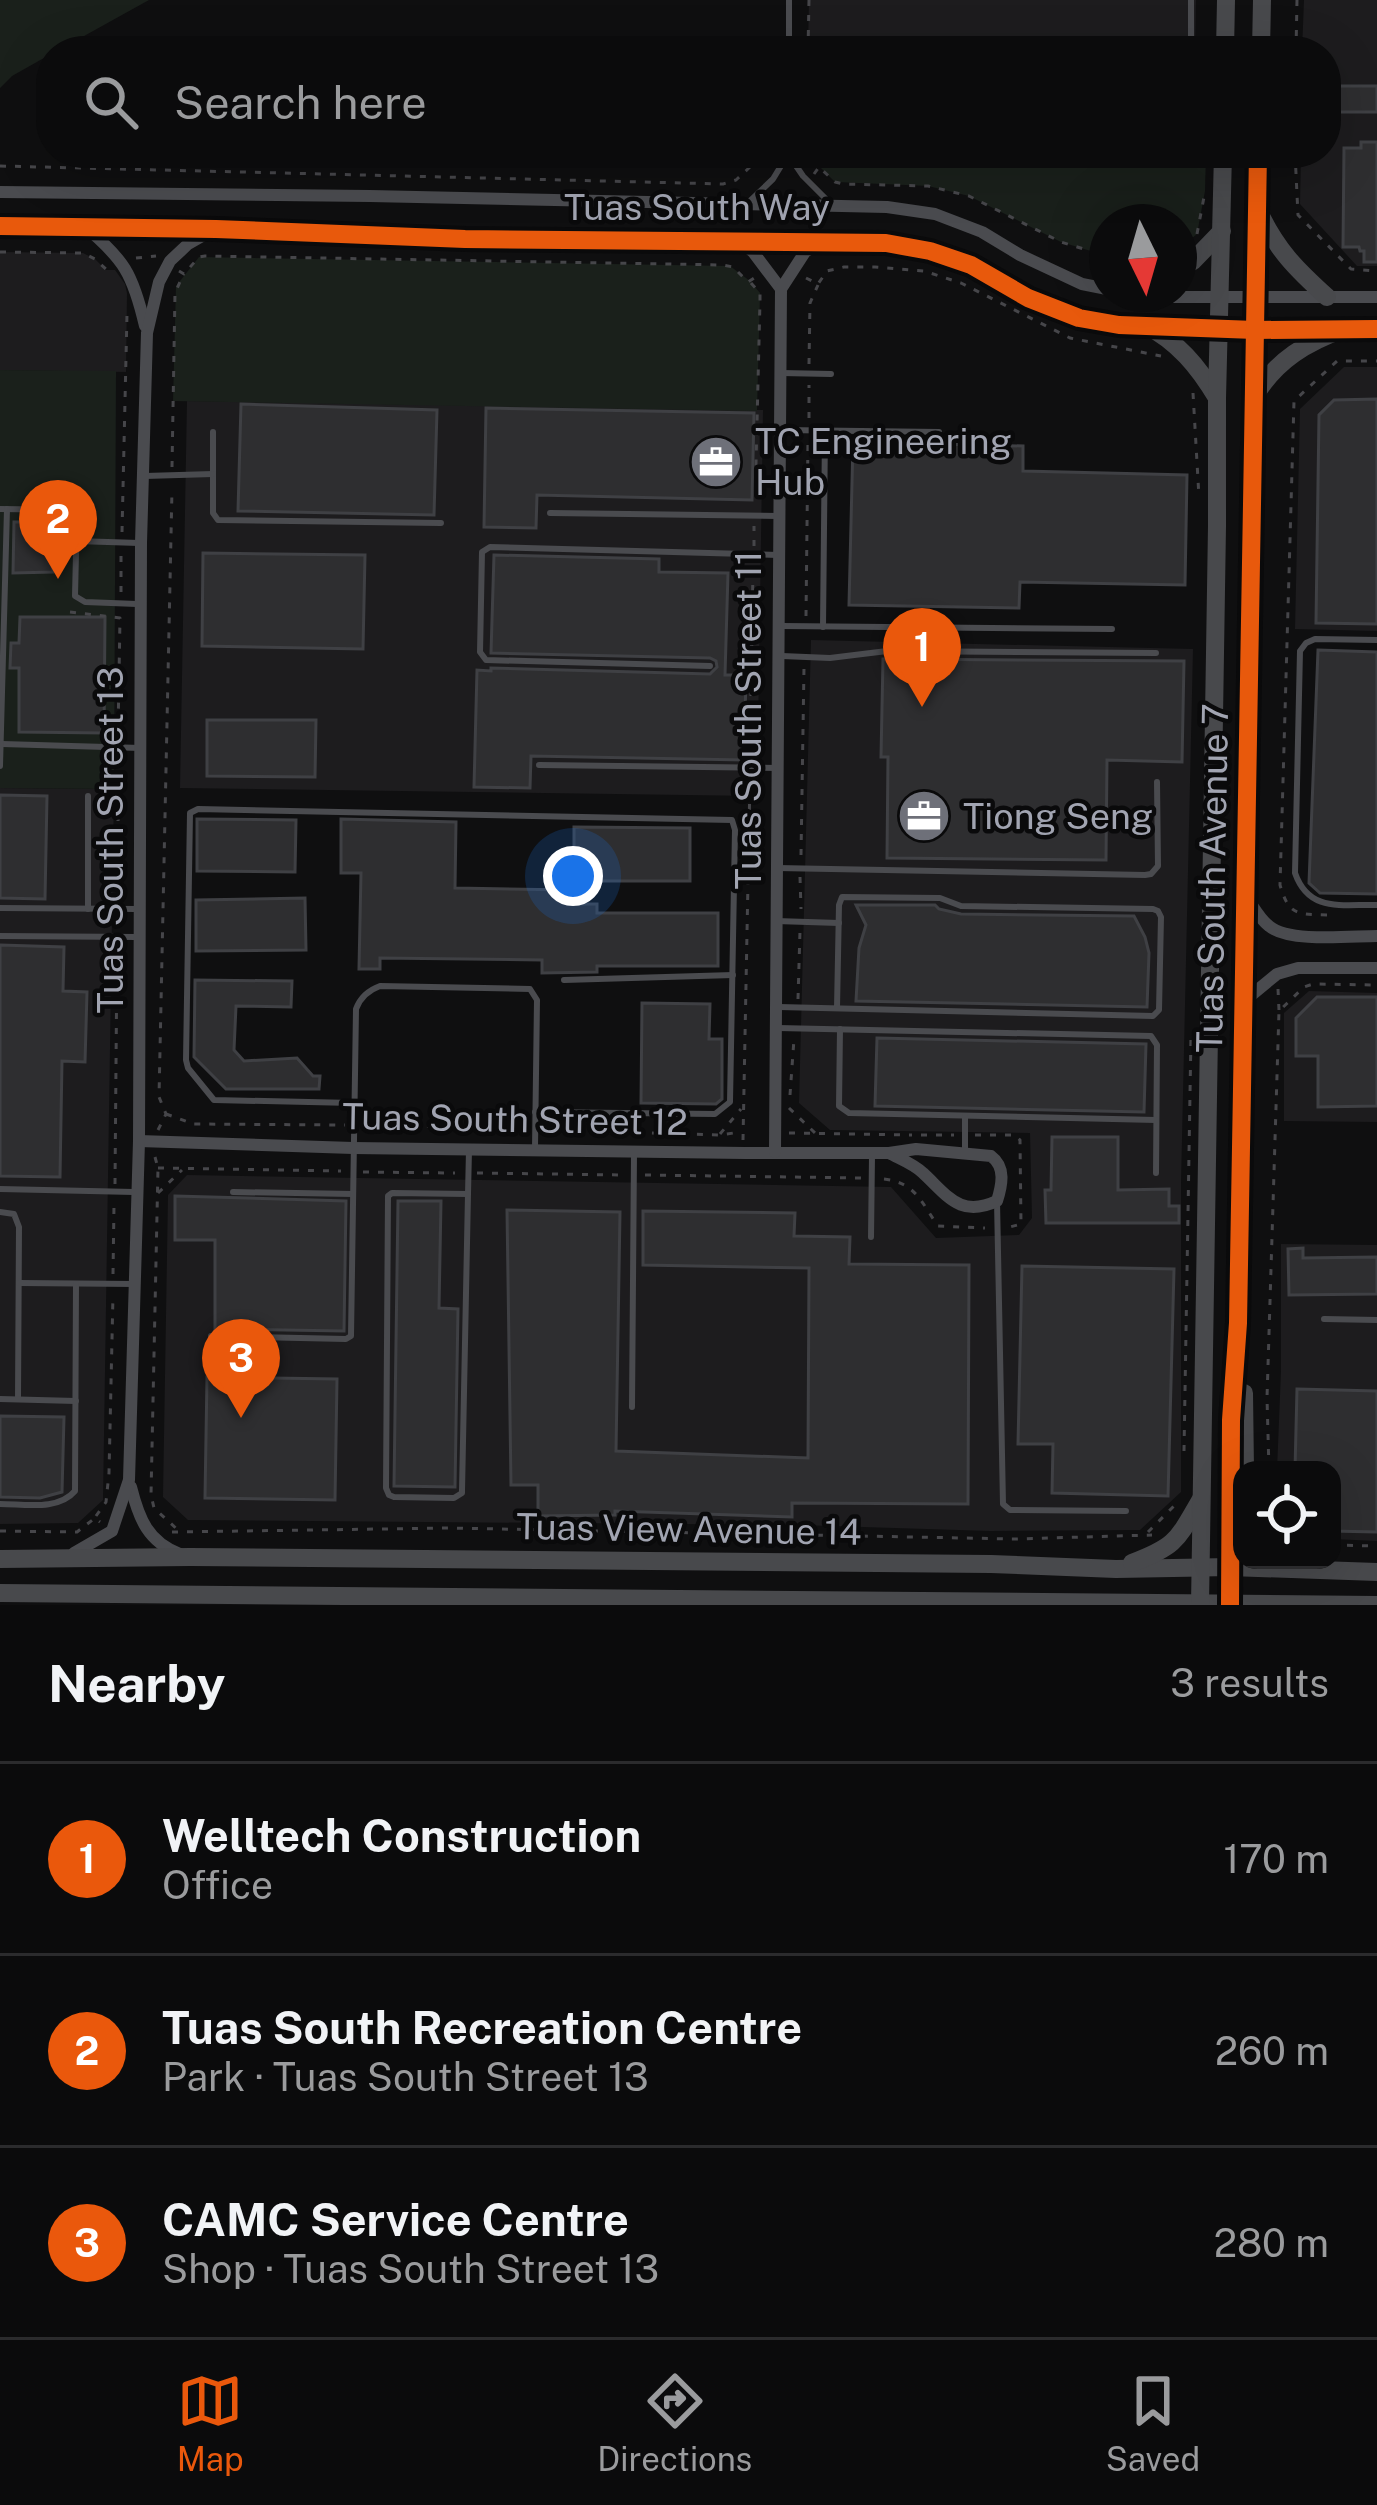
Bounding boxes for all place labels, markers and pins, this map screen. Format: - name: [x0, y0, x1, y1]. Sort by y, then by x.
- place label: TC Engineering Hub: [755, 420, 1012, 503]
- office icon: TC Engineering Hub: [688, 434, 744, 490]
- pin: 2: [19, 480, 97, 579]
- pin: 1: [883, 608, 961, 707]
- office icon: Tiong Seng: [896, 788, 952, 844]
- place label: Tiong Seng: [963, 795, 1153, 837]
- pin: 3: [202, 1319, 280, 1418]

